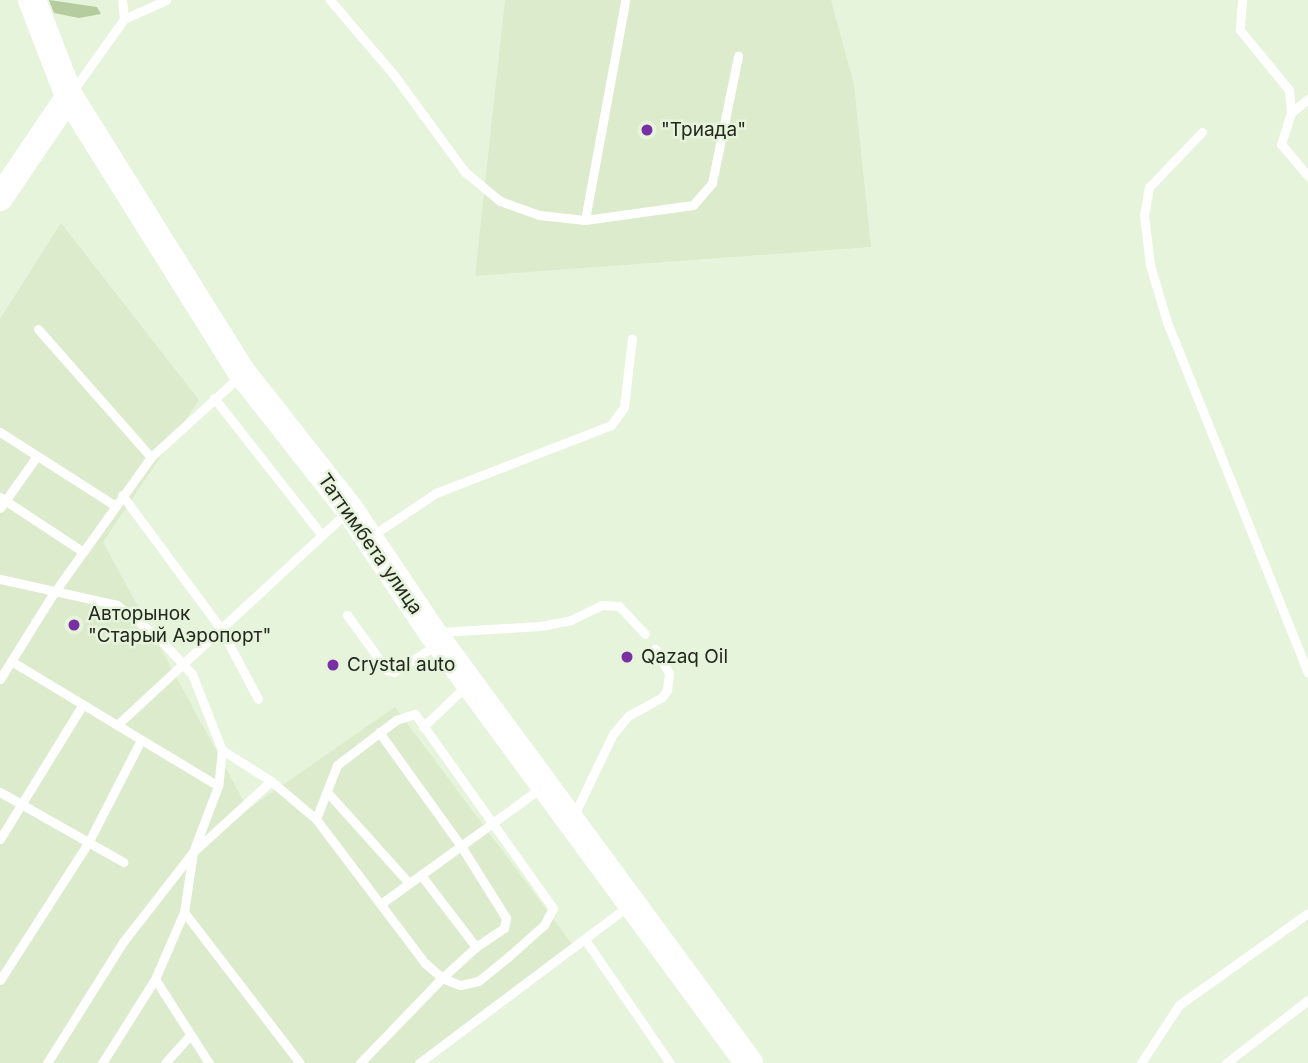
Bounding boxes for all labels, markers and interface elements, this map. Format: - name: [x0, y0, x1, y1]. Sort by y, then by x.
- place label: "Триада": [661, 119, 746, 141]
- marker: "Триада": [639, 122, 655, 138]
- street label: Таттимбета улица: [313, 469, 427, 619]
- place label: Авторынок "Старый Аэропорт": [88, 603, 271, 647]
- marker: Авторынок "Старый Аэропорт": [66, 617, 82, 633]
- place label: Qazaq Oil: [641, 646, 728, 668]
- marker: Qazaq Oil: [619, 649, 635, 665]
- place label: Crystal auto: [347, 654, 455, 676]
- marker: Crystal auto: [325, 657, 341, 673]

